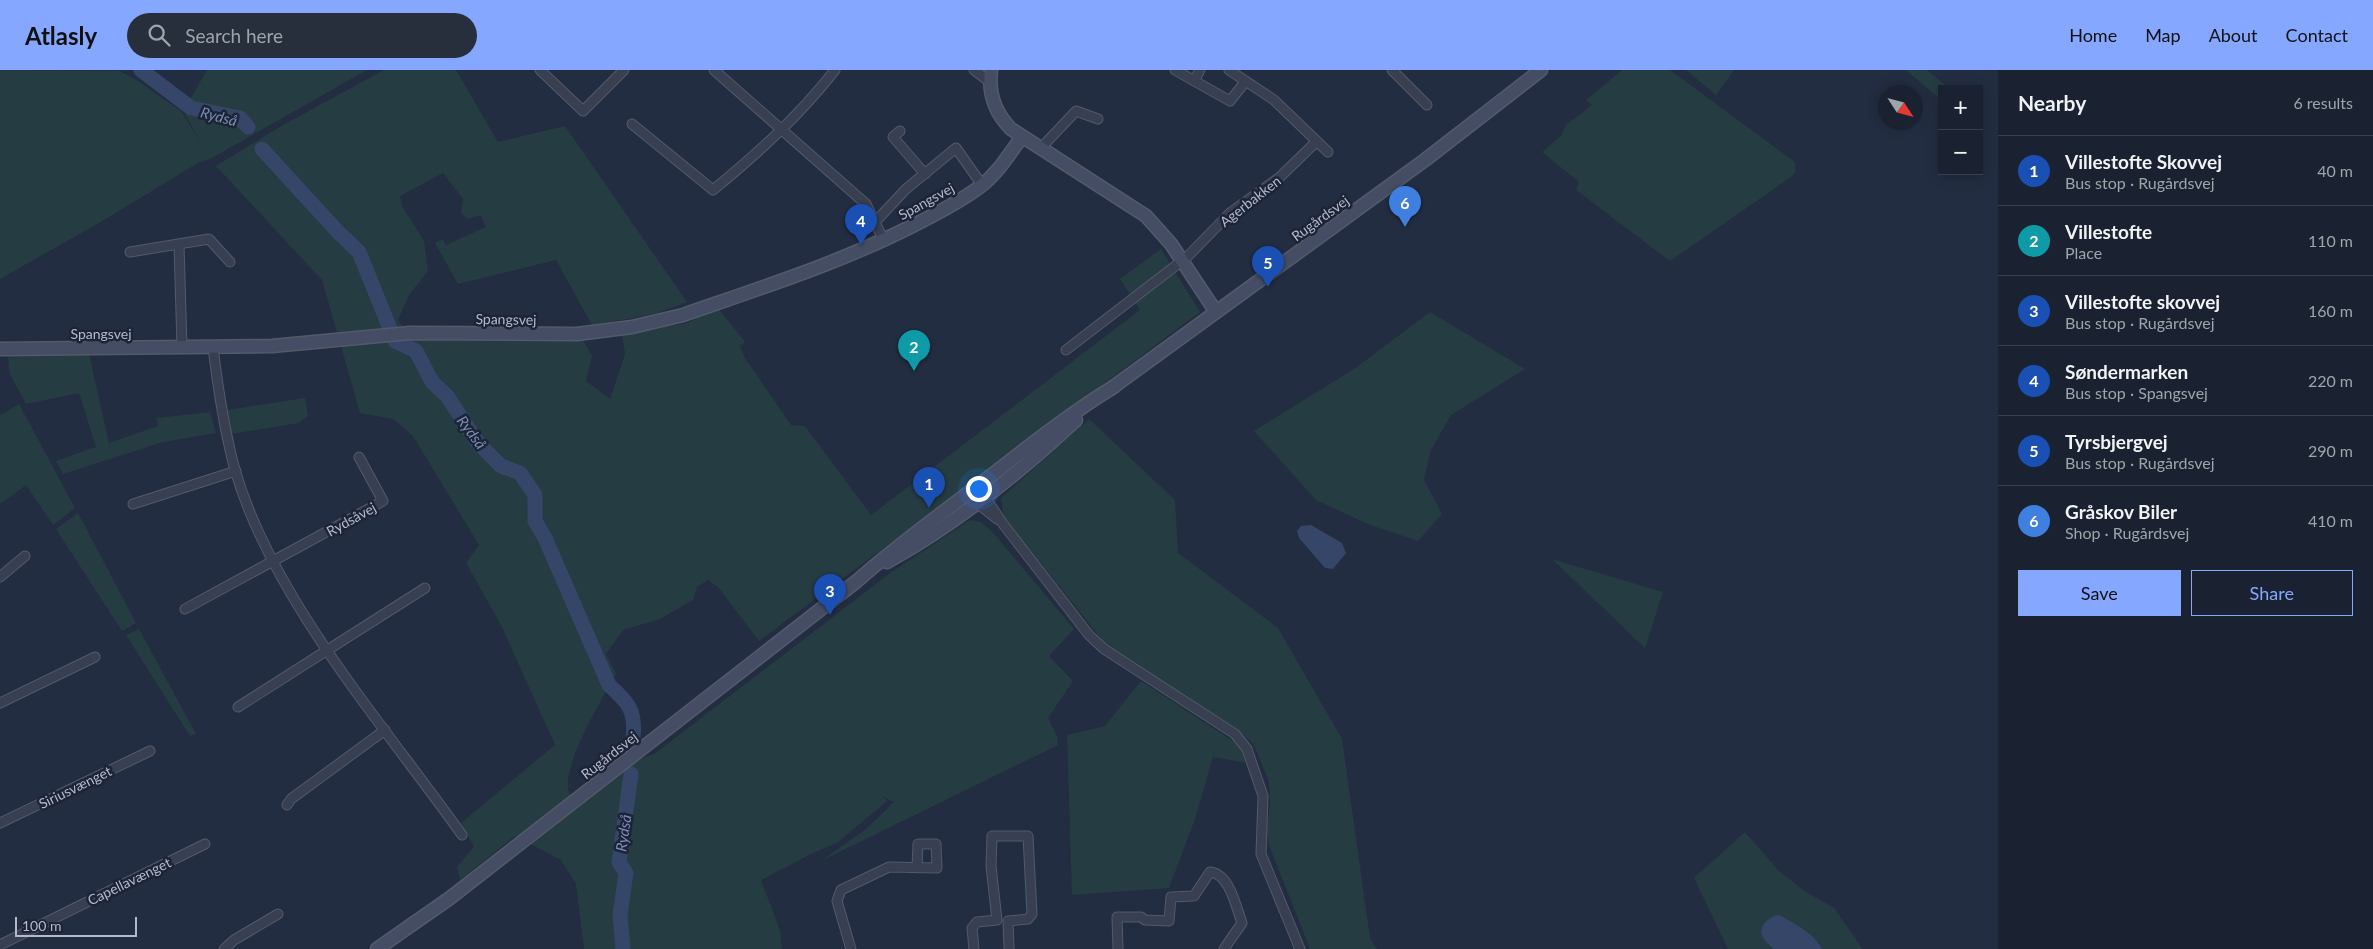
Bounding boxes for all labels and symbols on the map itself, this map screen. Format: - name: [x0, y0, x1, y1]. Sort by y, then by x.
- north arrow: [1878, 85, 1923, 130]
- water label: Rydså: [199, 103, 240, 130]
- street label: Agerbakken: [1216, 172, 1284, 230]
- street label: Spangsvej: [895, 179, 957, 223]
- pin: 6: [1389, 186, 1421, 227]
- street label: Rugårdsvej: [1288, 191, 1352, 245]
- pin: 4: [845, 204, 877, 245]
- pin: 5: [1252, 246, 1284, 287]
- street label: Spangsvej: [475, 310, 537, 328]
- street label: Spangsvej: [70, 325, 132, 342]
- pin: 2: [898, 330, 930, 371]
- water label: Rydså: [454, 412, 491, 453]
- pin: 1: [913, 467, 945, 508]
- your location: [966, 476, 992, 502]
- street label: Rydsåvej: [323, 498, 379, 540]
- pin: 3: [814, 574, 846, 615]
- street label: Rugårdsvej: [577, 728, 641, 782]
- street label: Siriusvænget: [36, 762, 114, 812]
- water label: Rydså: [612, 813, 635, 853]
- street label: Capellavænget: [85, 853, 173, 909]
- scale bar: [15, 914, 138, 937]

